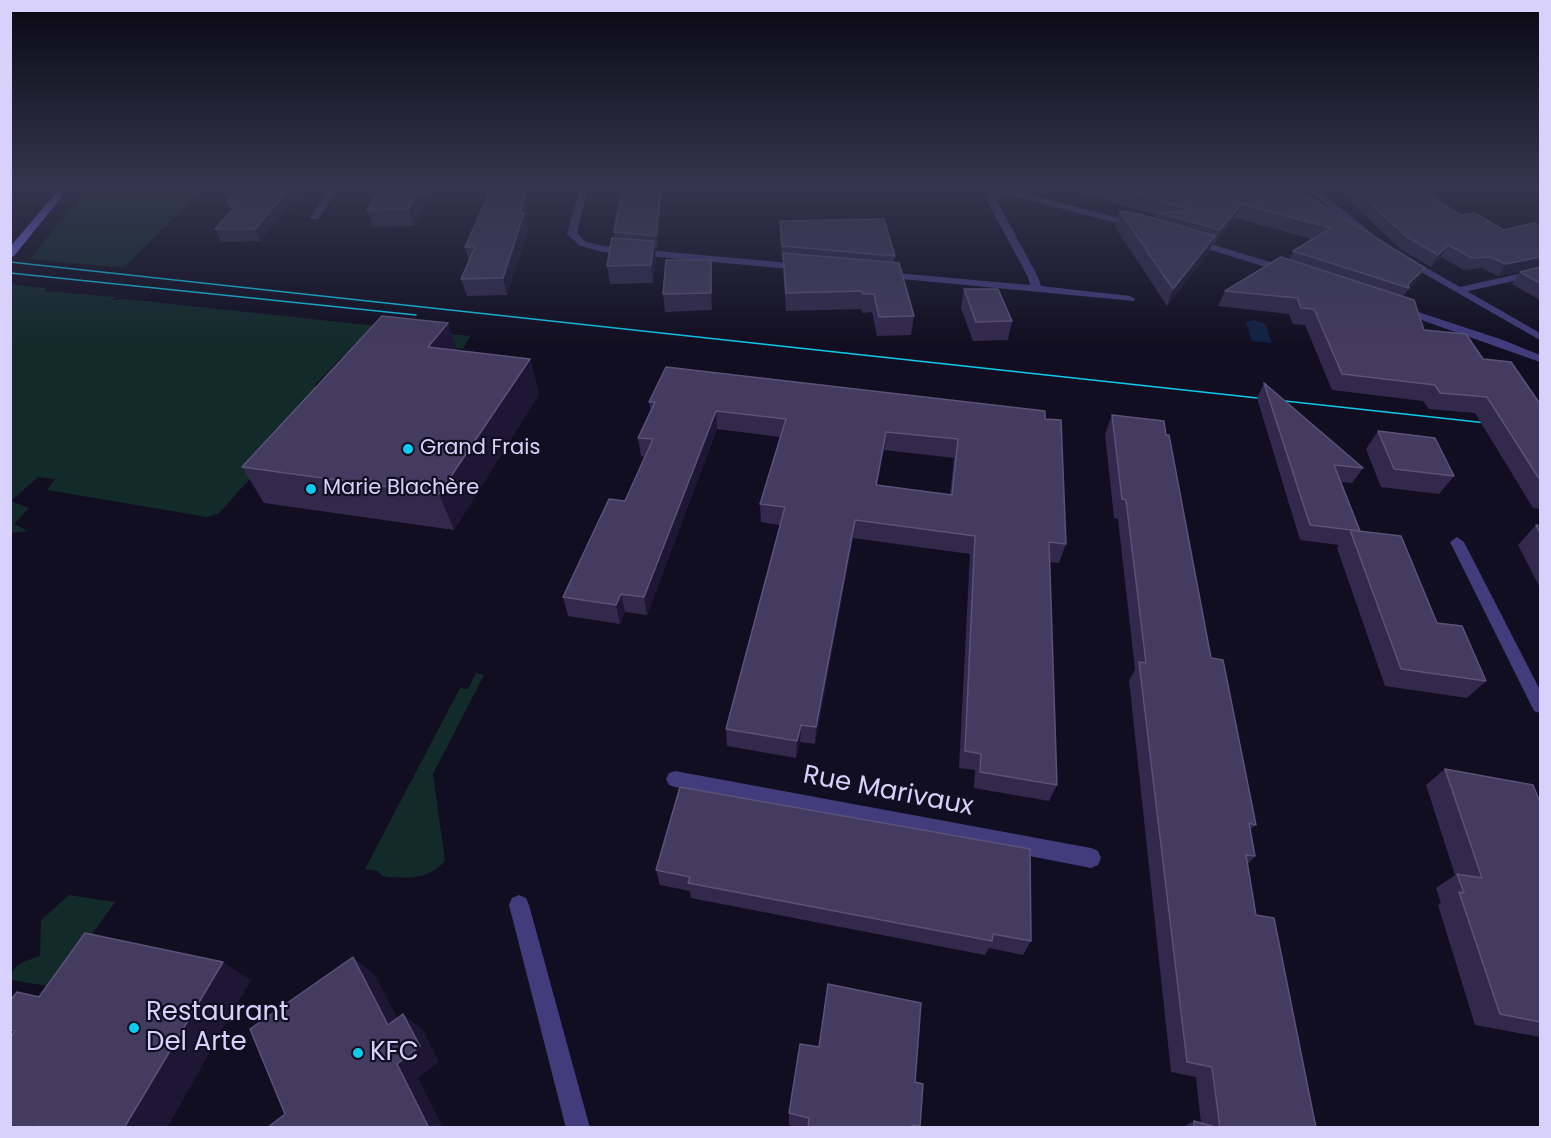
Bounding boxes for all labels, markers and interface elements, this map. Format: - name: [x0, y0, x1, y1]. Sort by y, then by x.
- place label: Grand Frais: [420, 436, 540, 462]
- marker: Grand Frais: [401, 442, 415, 456]
- place label: Marie Blachère: [323, 476, 479, 502]
- marker: Marie Blachère: [304, 482, 318, 496]
- street label: Rue Marivaux: [800, 760, 976, 824]
- place label: Restaurant Del Arte: [146, 997, 289, 1058]
- marker: Restaurant Del Arte: [127, 1021, 141, 1035]
- place label: KFC: [370, 1037, 419, 1069]
- marker: KFC: [351, 1046, 365, 1060]

